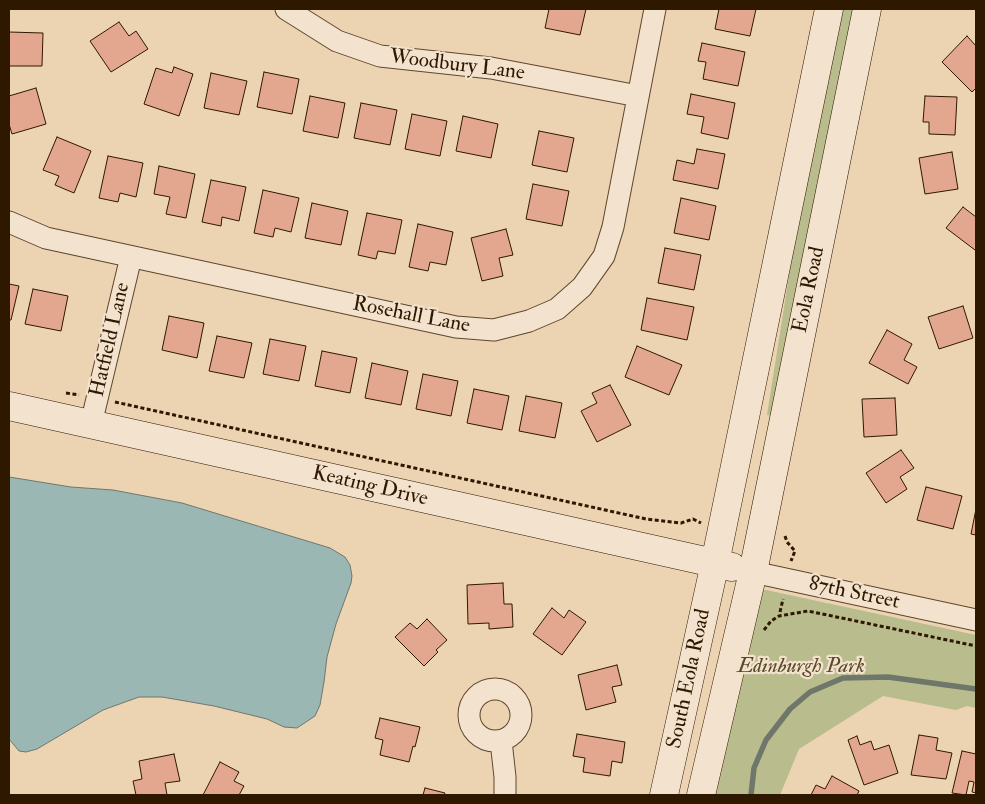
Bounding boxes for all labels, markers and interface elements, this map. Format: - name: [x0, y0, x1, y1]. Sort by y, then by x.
- street label: Woodbury Lane: [388, 45, 526, 87]
- street label: Eola Road: [789, 245, 831, 335]
- street label: Hatfield Lane: [86, 280, 136, 400]
- street label: Rosehall Lane: [350, 292, 472, 340]
- street label: Keating Drive: [310, 461, 430, 513]
- street label: 87th Street: [806, 572, 902, 616]
- street label: South Eola Road: [663, 607, 717, 751]
- park label: Edinburgh Park: [737, 654, 865, 680]

